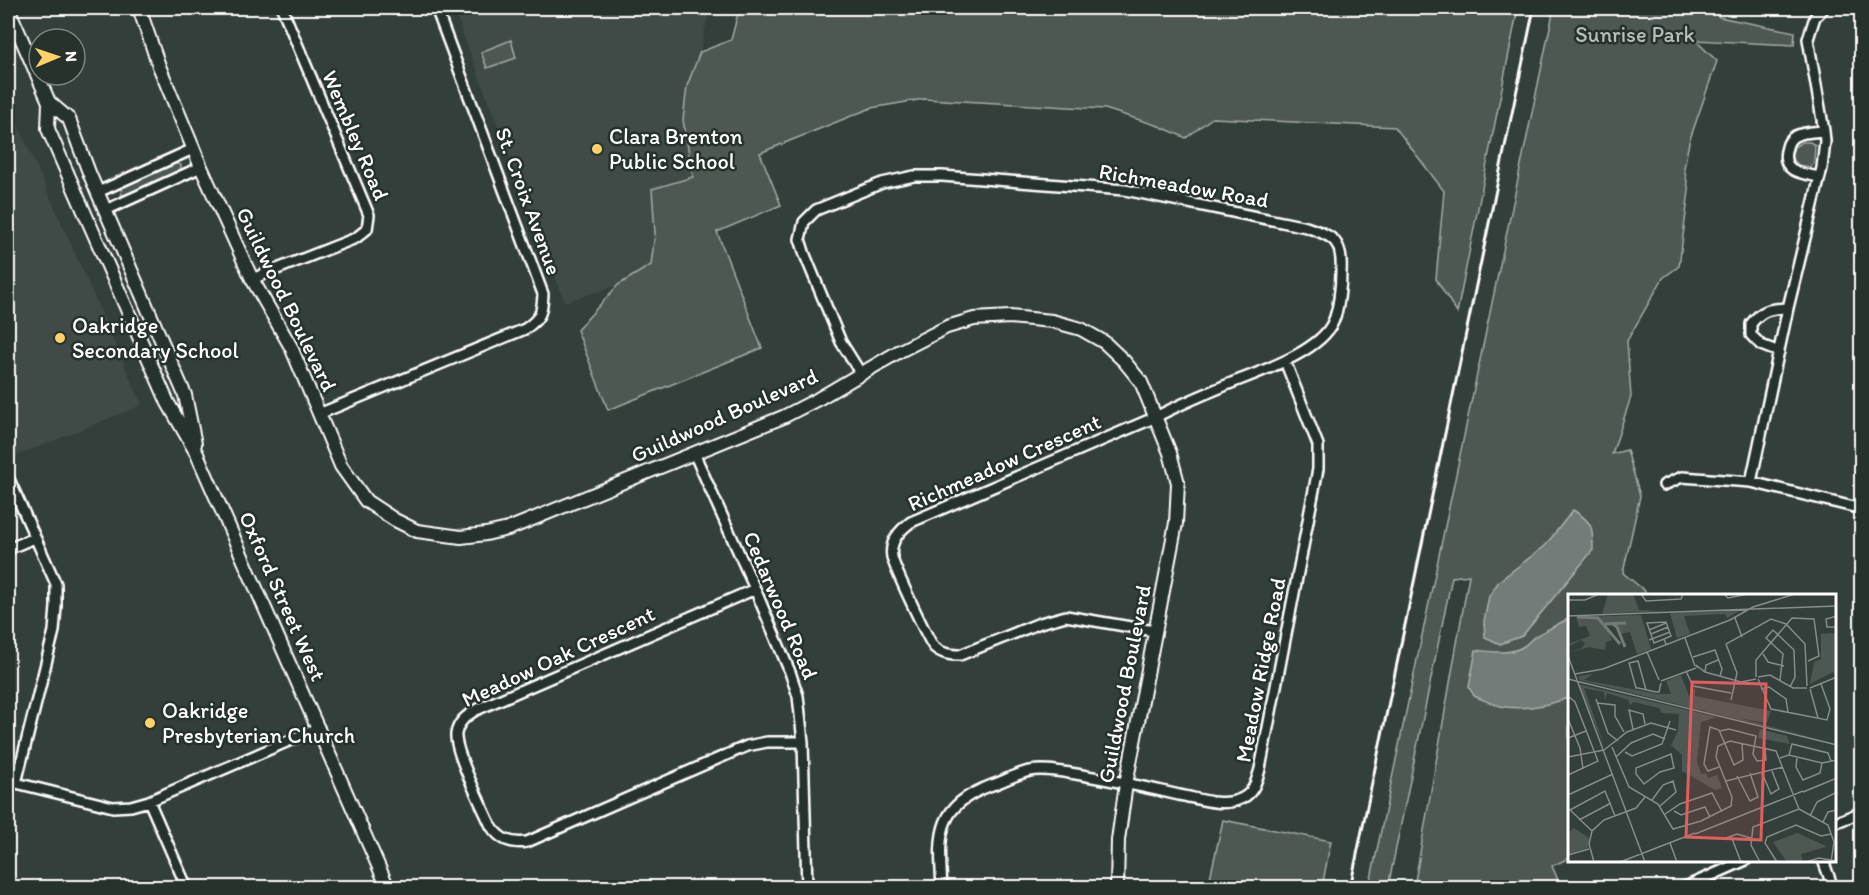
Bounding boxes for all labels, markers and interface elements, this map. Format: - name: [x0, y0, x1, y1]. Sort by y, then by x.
- park label: Sunrise Park: [1575, 21, 1695, 48]
- north arrow: [27, 27, 87, 87]
- text: N: [62, 51, 81, 62]
- street label: Wembley Road: [316, 66, 395, 204]
- place label: Clara Brenton Public School: [609, 123, 743, 175]
- street label: St. Croix Avenue: [489, 124, 568, 279]
- marker: Clara Brenton Public School: [590, 142, 604, 156]
- street label: Richmeadow Road: [1097, 157, 1271, 214]
- street label: Guildwood Boulevard: [230, 203, 343, 396]
- place label: Oakridge Secondary School: [72, 312, 239, 364]
- marker: Oakridge Secondary School: [53, 331, 67, 345]
- street label: Guildwood Boulevard: [627, 362, 822, 469]
- street label: Richmeadow Crescent: [903, 408, 1105, 517]
- street label: Oxford Street West: [233, 507, 332, 685]
- street label: Cedarwood Road: [737, 527, 824, 683]
- street label: Meadow Ridge Road: [1229, 575, 1292, 765]
- street label: Guildwood Boulevard: [1092, 582, 1157, 786]
- inset map: [1568, 594, 1836, 862]
- street label: Meadow Oak Crescent: [457, 600, 659, 713]
- place label: Oakridge Presbyterian Church: [162, 697, 355, 749]
- marker: Oakridge Presbyterian Church: [143, 716, 157, 730]

